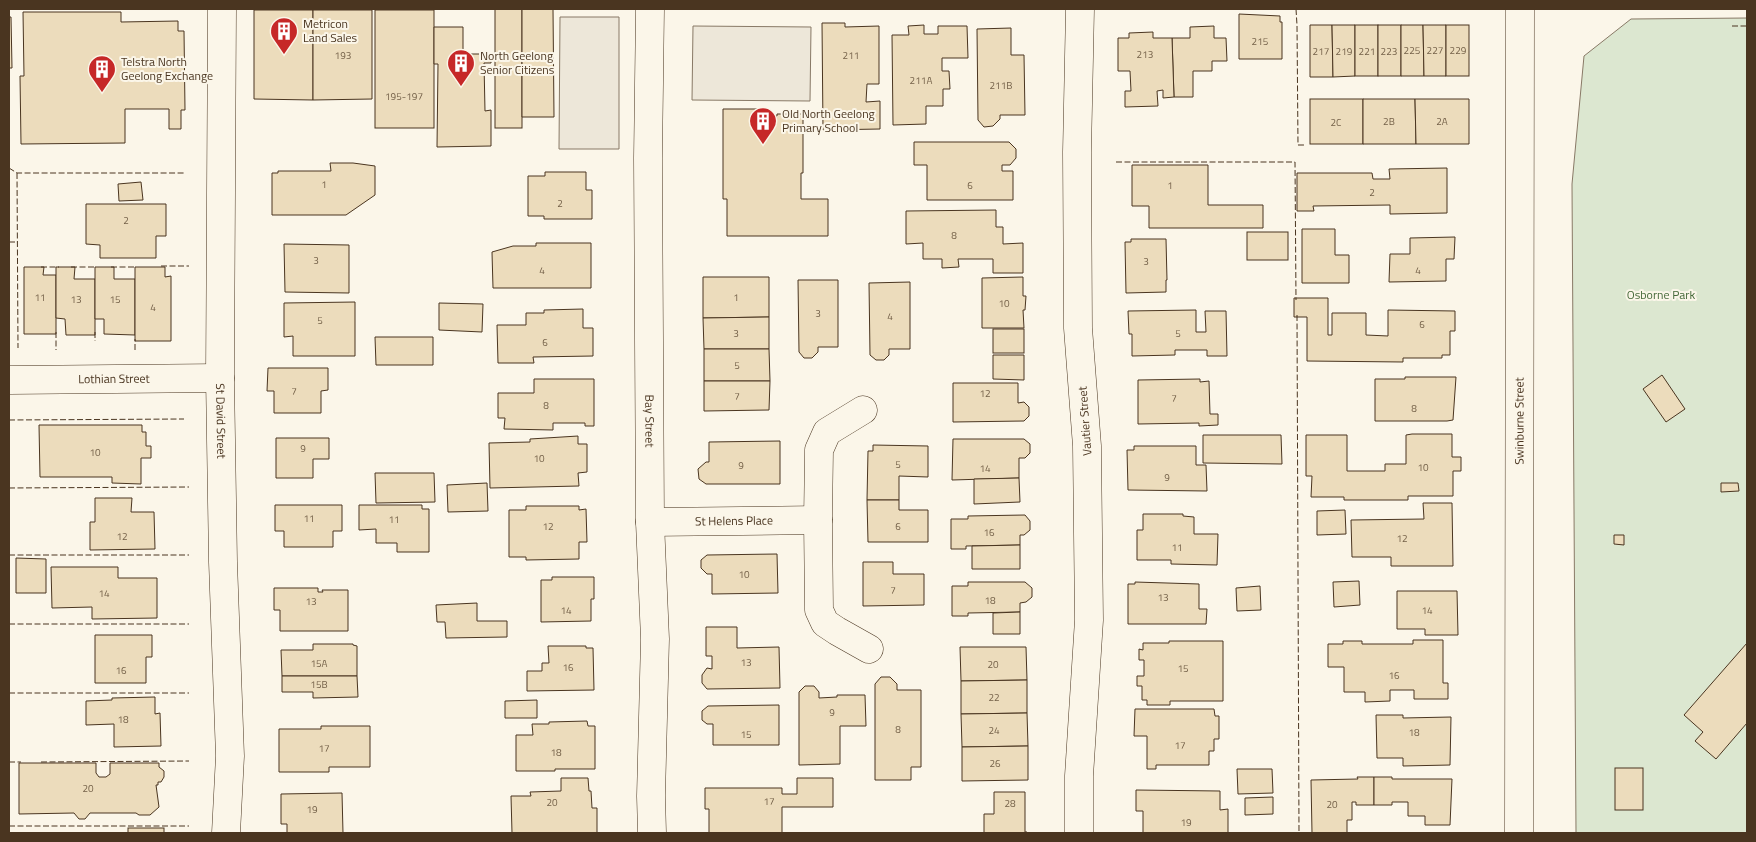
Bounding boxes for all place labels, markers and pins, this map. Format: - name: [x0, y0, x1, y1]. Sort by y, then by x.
- place label: Metricon Land Sales: [303, 14, 358, 47]
- building icon: Metricon Land Sales: [269, 16, 299, 55]
- place label: North Geelong Senior Citizens: [480, 46, 555, 79]
- building icon: North Geelong Senior Citizens: [446, 48, 476, 87]
- place label: Telstra North Geelong Exchange: [121, 52, 213, 85]
- building icon: Telstra North Geelong Exchange: [87, 54, 117, 93]
- place label: Old North Geelong Primary School: [782, 104, 875, 137]
- building icon: Old North Geelong Primary School: [748, 106, 778, 145]

